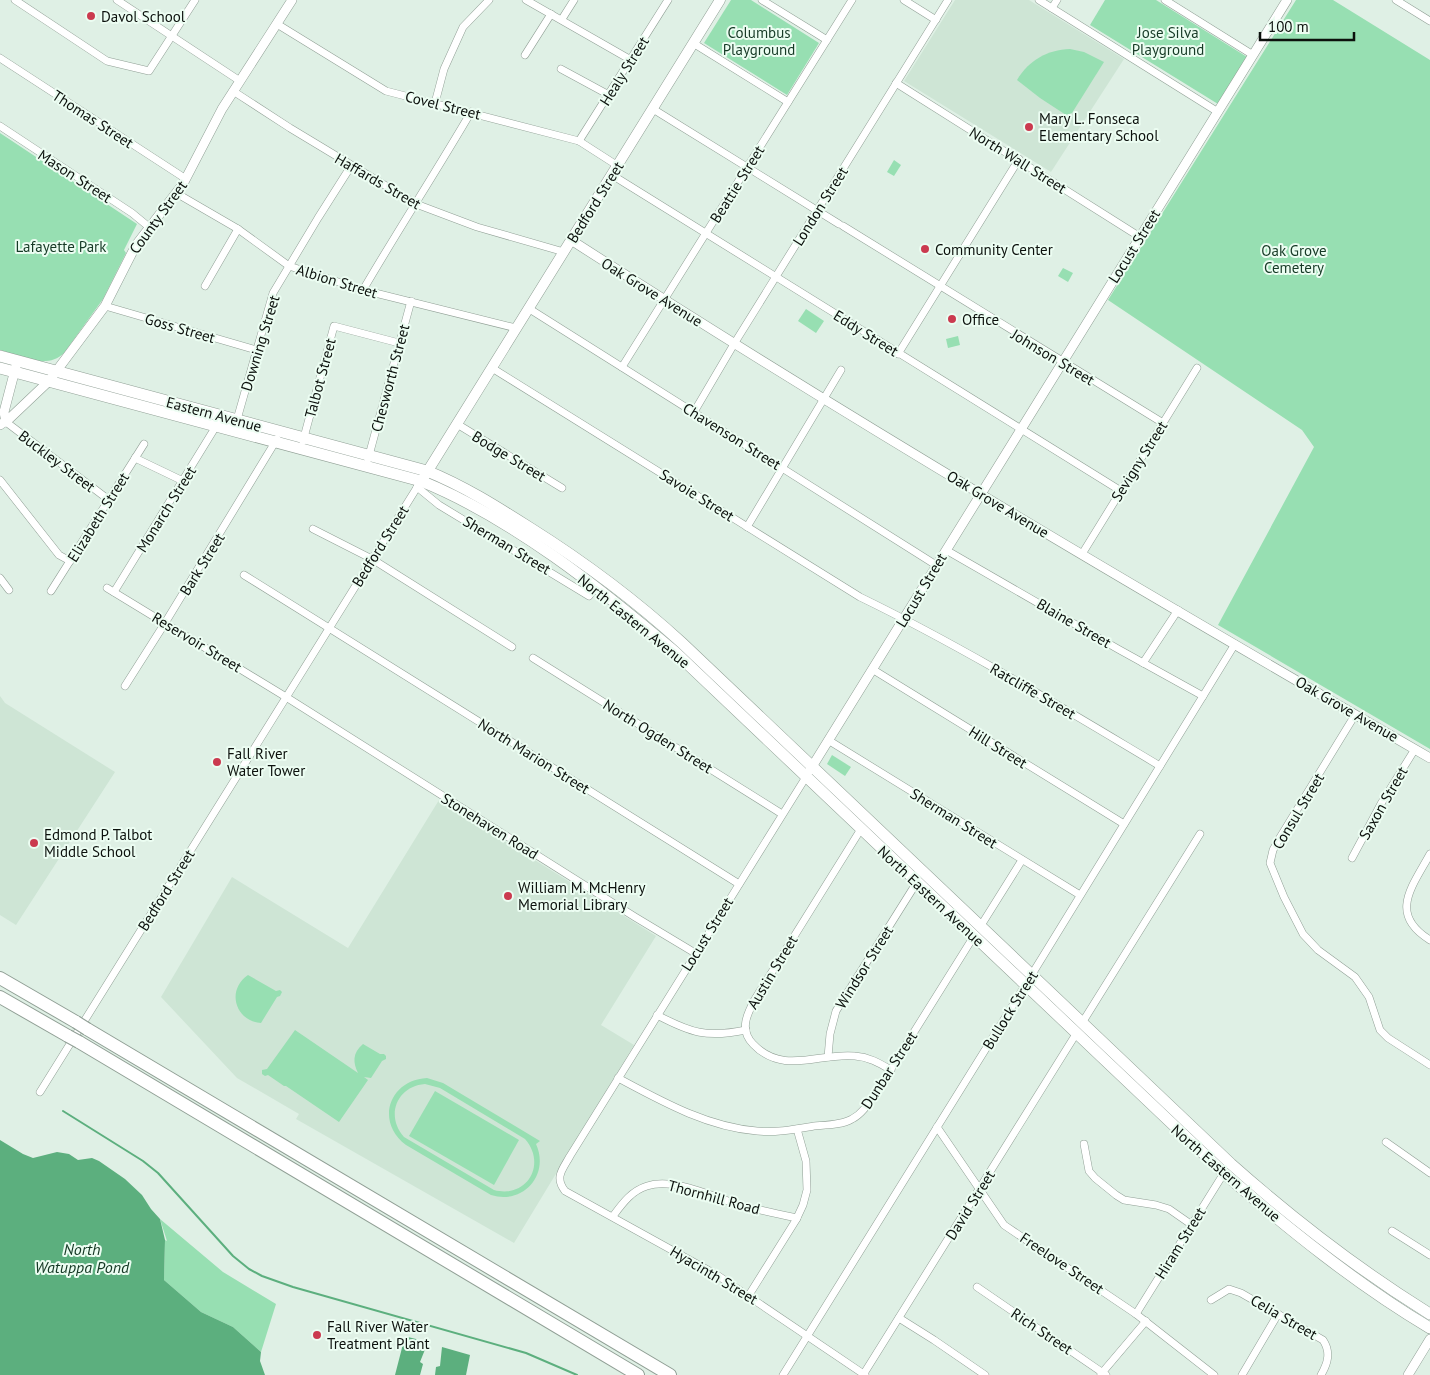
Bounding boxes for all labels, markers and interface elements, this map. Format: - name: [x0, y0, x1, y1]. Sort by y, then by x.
- place label: Davol School: [101, 7, 186, 26]
- marker: Davol School: [85, 10, 97, 22]
- scale bar: [1260, 10, 1354, 42]
- text: 100 m: [1268, 17, 1309, 36]
- park label: Columbus Playground: [723, 23, 795, 59]
- park label: Jose Silva Playground: [1132, 23, 1204, 59]
- street label: Healy Street: [595, 33, 653, 109]
- street label: Thomas Street: [49, 86, 137, 152]
- street label: Covel Street: [403, 86, 483, 124]
- place label: Mary L. Fonseca Elementary School: [1039, 109, 1159, 145]
- marker: Mary L. Fonseca Elementary School: [1023, 121, 1035, 133]
- street label: North Wall Street: [966, 123, 1070, 197]
- street label: Beattie Street: [706, 142, 768, 226]
- street label: Mason Street: [35, 145, 115, 207]
- street label: Haffards Street: [332, 149, 424, 213]
- street label: Bedford Street: [562, 158, 628, 246]
- street label: London Street: [788, 163, 852, 249]
- street label: County Street: [125, 177, 191, 257]
- street label: Locust Street: [1104, 206, 1164, 286]
- park label: Lafayette Park: [16, 237, 107, 256]
- place label: Community Center: [935, 240, 1053, 259]
- park label: Oak Grove Cemetery: [1261, 241, 1327, 277]
- marker: Community Center: [919, 243, 931, 255]
- street label: Oak Grove Avenue: [598, 253, 706, 331]
- street label: Albion Street: [294, 260, 380, 302]
- street label: Downing Street: [236, 293, 284, 393]
- street label: Eddy Street: [830, 306, 902, 360]
- street label: Goss Street: [143, 309, 217, 347]
- place label: Office: [962, 310, 999, 329]
- marker: Office: [946, 313, 958, 325]
- street label: Chesworth Street: [366, 322, 414, 434]
- street label: Johnson Street: [1007, 324, 1098, 389]
- street label: Talbot Street: [300, 336, 340, 420]
- street label: Eastern Avenue: [164, 392, 264, 436]
- street label: Chavenson Street: [679, 398, 785, 474]
- street label: Sevigny Street: [1107, 417, 1171, 505]
- street label: Buckley Street: [15, 426, 99, 496]
- street label: Bodge Street: [469, 427, 549, 485]
- street label: Monarch Street: [132, 462, 200, 556]
- street label: Savoie Street: [656, 465, 738, 525]
- street label: Oak Grove Avenue: [944, 466, 1052, 542]
- street label: Elizabeth Street: [63, 469, 133, 565]
- street label: Bedford Street: [347, 502, 413, 590]
- street label: Sherman Street: [460, 511, 554, 579]
- street label: Bark Street: [175, 529, 229, 599]
- street label: Locust Street: [891, 549, 951, 631]
- street label: North Eastern Avenue: [574, 570, 694, 672]
- street label: Blaine Street: [1033, 594, 1115, 652]
- street label: Reservoir Street: [149, 608, 245, 676]
- street label: Ratcliffe Street: [987, 659, 1079, 723]
- street label: Oak Grove Avenue: [1292, 672, 1402, 746]
- street label: North Ogden Street: [600, 695, 716, 777]
- street label: North Marion Street: [475, 714, 593, 798]
- street label: Hill Street: [965, 722, 1031, 772]
- place label: Fall River Water Tower: [227, 744, 305, 780]
- marker: Fall River Water Tower: [211, 756, 223, 768]
- street label: Saxon Street: [1354, 763, 1412, 843]
- street label: Consul Street: [1268, 770, 1328, 852]
- street label: Sherman Street: [907, 784, 1001, 852]
- street label: Stonehaven Road: [438, 789, 542, 863]
- place label: Edmond P. Talbot Middle School: [44, 825, 152, 861]
- marker: Edmond P. Talbot Middle School: [28, 837, 40, 849]
- street label: North Eastern Avenue: [874, 842, 988, 950]
- street label: Bedford Street: [133, 846, 199, 934]
- place label: William M. McHenry Memorial Library: [518, 878, 645, 914]
- marker: William M. McHenry Memorial Library: [502, 890, 514, 902]
- street label: Locust Street: [677, 894, 737, 974]
- street label: Windsor Street: [831, 922, 897, 1012]
- street label: Austin Street: [743, 932, 801, 1012]
- street label: Bullock Street: [978, 967, 1042, 1053]
- street label: Dunbar Street: [857, 1027, 921, 1113]
- street label: North Eastern Avenue: [1167, 1120, 1285, 1226]
- street label: David Street: [941, 1167, 999, 1243]
- street label: Thornhill Road: [666, 1176, 762, 1218]
- street label: Hiram Street: [1150, 1204, 1210, 1282]
- street label: Freelove Street: [1016, 1228, 1108, 1298]
- water label: North Watuppa Pond: [35, 1239, 130, 1277]
- street label: Hyacinth Street: [667, 1241, 761, 1309]
- street label: Celia Street: [1247, 1290, 1321, 1344]
- street label: Rich Street: [1008, 1303, 1076, 1359]
- place label: Fall River Water Treatment Plant: [327, 1317, 430, 1353]
- marker: Fall River Water Treatment Plant: [311, 1329, 323, 1341]

